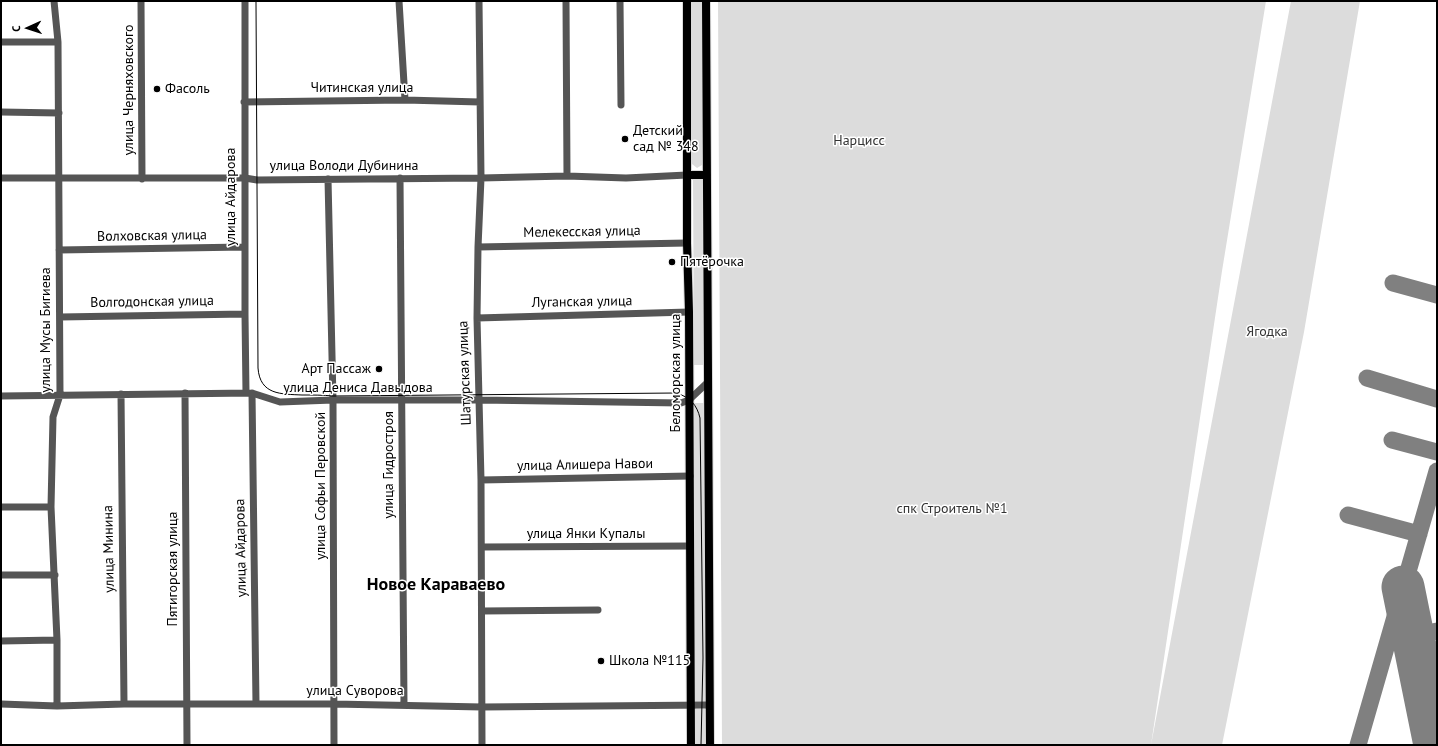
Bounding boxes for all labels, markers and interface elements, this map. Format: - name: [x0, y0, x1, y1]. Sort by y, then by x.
- north arrow: [8, 8, 48, 48]
- text: С: [9, 25, 23, 32]
- street label: улица Черняховского: [121, 25, 137, 155]
- street label: Читинская улица: [311, 80, 413, 96]
- place label: Фасоль: [165, 81, 210, 97]
- marker: Фасоль: [152, 84, 162, 94]
- place label: Детский сад № 348: [633, 123, 699, 156]
- park label: Нарцисс: [833, 133, 885, 149]
- marker: Детский сад № 348: [620, 134, 630, 144]
- street label: улица Айдарова: [223, 148, 239, 246]
- street label: улица Володи Дубинина: [270, 158, 418, 174]
- street label: Мелекесская улица: [523, 223, 641, 241]
- street label: Волховская улица: [97, 227, 207, 245]
- place label: Пятёрочка: [680, 254, 744, 270]
- marker: Пятёрочка: [667, 257, 677, 267]
- street label: улица Мусы Бигиева: [38, 267, 54, 393]
- street label: Волгодонская улица: [90, 293, 214, 311]
- street label: Луганская улица: [531, 293, 633, 311]
- street label: Беломорская улица: [668, 313, 684, 433]
- street label: Шатурская улица: [455, 320, 475, 426]
- park label: Ягодка: [1246, 324, 1288, 340]
- place label: Арт Пассаж: [302, 361, 371, 377]
- marker: Арт Пассаж: [374, 364, 384, 374]
- street label: улица Дениса Давыдова: [283, 380, 433, 396]
- street label: улица Гидростроя: [381, 411, 397, 519]
- street label: улица Софьи Перовской: [313, 412, 329, 560]
- street label: улица Алишера Навои: [517, 455, 653, 475]
- street label: улица Айдарова: [232, 498, 250, 598]
- park label: спк Строитель №1: [896, 501, 1008, 517]
- street label: улица Минина: [100, 505, 118, 593]
- street label: Пятигорская улица: [165, 511, 181, 627]
- street label: улица Янки Купалы: [527, 526, 645, 542]
- district label: Новое Караваево: [367, 574, 505, 596]
- place label: Школа №115: [609, 653, 690, 669]
- marker: Школа №115: [596, 656, 606, 666]
- street label: улица Суворова: [306, 683, 404, 699]

